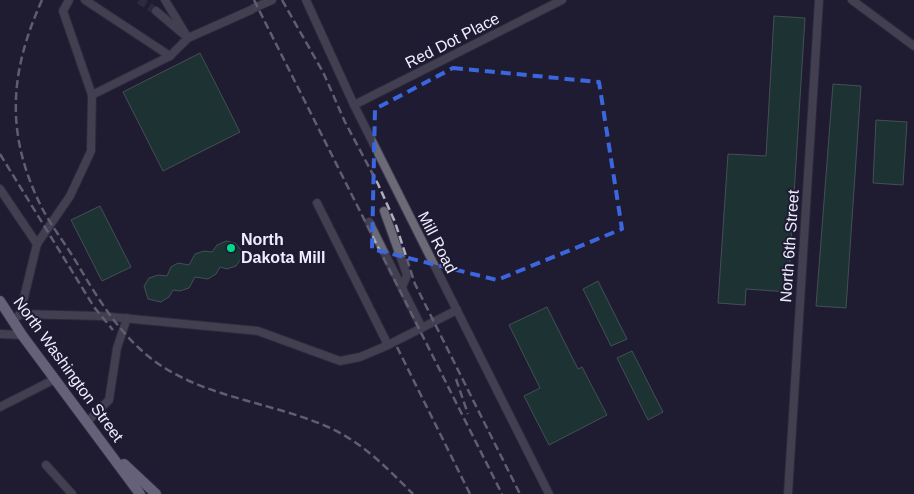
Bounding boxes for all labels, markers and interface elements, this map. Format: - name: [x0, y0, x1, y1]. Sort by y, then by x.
- street label: Red Dot Place: [402, 9, 502, 71]
- street label: North 6th Street: [777, 189, 802, 303]
- street label: Mill Road: [415, 209, 460, 276]
- place label: North Dakota Mill: [241, 231, 325, 266]
- marker: North Dakota Mill: [225, 242, 237, 254]
- street label: North Washington Street: [10, 294, 127, 445]

